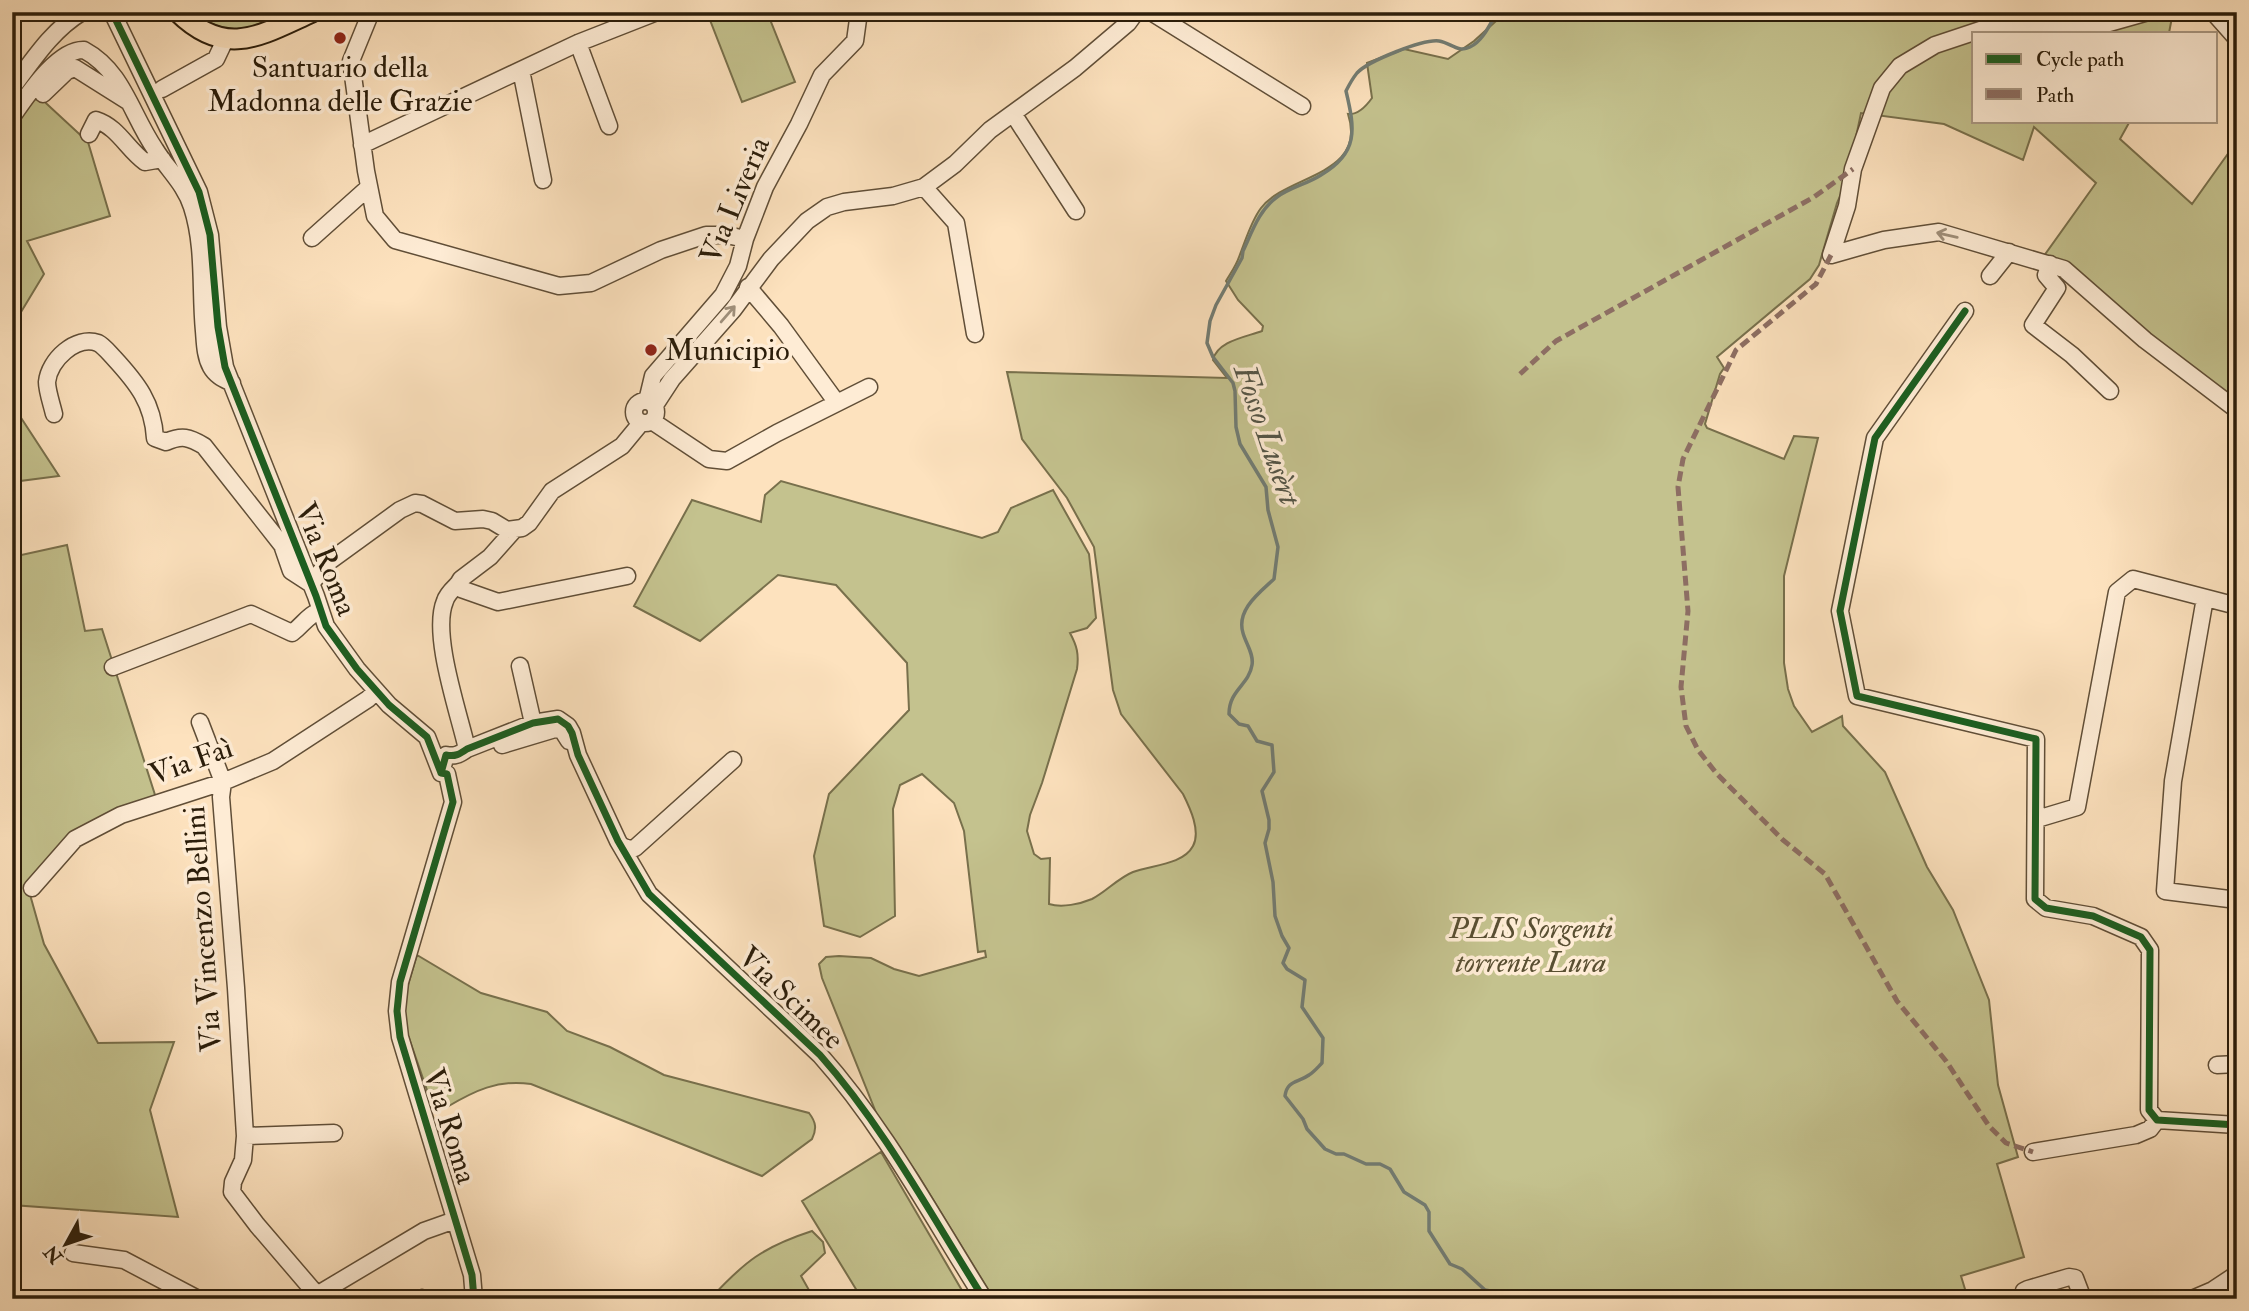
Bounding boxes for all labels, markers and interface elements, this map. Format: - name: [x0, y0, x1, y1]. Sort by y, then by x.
- marker: Santuario della Madonna delle Grazie: [332, 30, 348, 46]
- legend: [1972, 32, 2218, 122]
- text: Cycle path: [2036, 46, 2124, 73]
- place label: Santuario della Madonna delle Grazie: [207, 49, 473, 120]
- text: Path: [2036, 82, 2074, 109]
- street label: Via Liveria: [692, 130, 778, 269]
- one-way arrow: [1936, 228, 1959, 241]
- one-way arrow: [720, 306, 736, 324]
- place label: Municipio: [665, 332, 790, 369]
- marker: Municipio: [643, 342, 659, 358]
- water label: Fosso Lusèrt: [1224, 357, 1310, 513]
- street label: Via Roma: [287, 497, 366, 622]
- street label: Via Faì: [144, 729, 238, 793]
- street label: Via Vincenzo Bellini: [176, 805, 230, 1053]
- park label: PLIS Sorgenti torrente Lura: [1448, 910, 1613, 981]
- street label: Via Scimee: [730, 939, 852, 1057]
- street label: Via Roma: [415, 1064, 485, 1189]
- north arrow: [32, 1210, 102, 1280]
- text: N: [38, 1239, 69, 1269]

